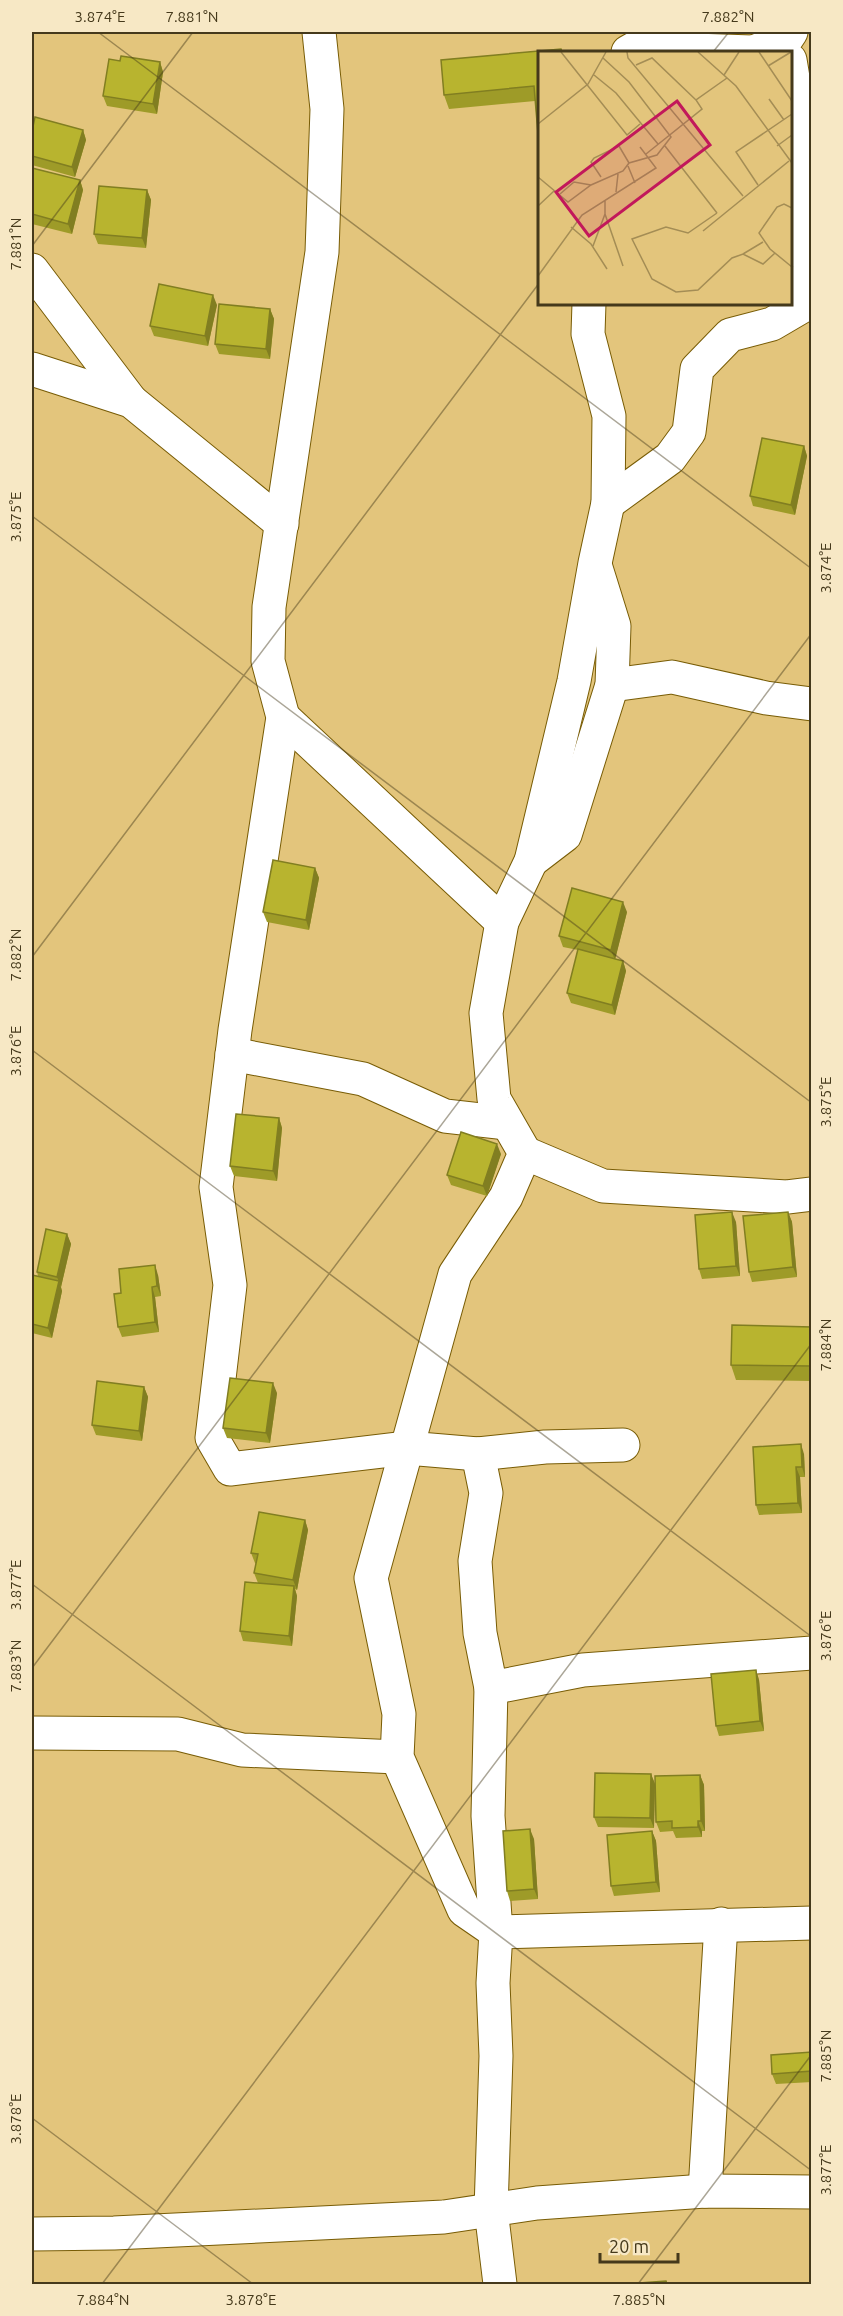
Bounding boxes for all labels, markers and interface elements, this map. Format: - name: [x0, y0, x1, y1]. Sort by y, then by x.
- text: 3.874°E: [75, 8, 125, 25]
- text: 7.881°N: [165, 8, 219, 25]
- text: 7.882°N: [701, 8, 755, 25]
- inset map: [538, 51, 792, 304]
- text: 7.881°N: [7, 217, 24, 271]
- text: 3.875°E: [7, 492, 24, 542]
- text: 3.874°E: [817, 543, 834, 593]
- text: 7.882°N: [7, 928, 24, 982]
- text: 3.876°E: [7, 1026, 24, 1076]
- text: 3.875°E: [817, 1077, 834, 1127]
- text: 7.884°N: [817, 1318, 834, 1372]
- text: 3.877°E: [7, 1560, 24, 1610]
- text: 3.876°E: [817, 1611, 834, 1661]
- text: 7.883°N: [7, 1639, 24, 1693]
- text: 7.885°N: [817, 2029, 834, 2083]
- text: 3.878°E: [7, 2094, 24, 2144]
- text: 3.877°E: [817, 2145, 834, 2195]
- scale bar: [600, 2226, 678, 2264]
- text: 20 m: [609, 2236, 649, 2256]
- text: 7.884°N: [76, 2291, 130, 2308]
- text: 3.878°E: [226, 2291, 276, 2308]
- text: 7.885°N: [612, 2291, 666, 2308]

